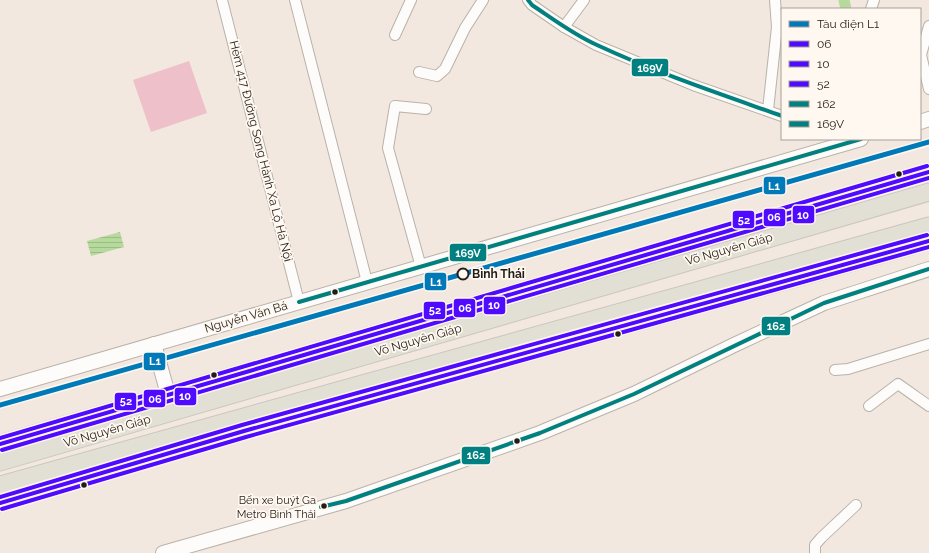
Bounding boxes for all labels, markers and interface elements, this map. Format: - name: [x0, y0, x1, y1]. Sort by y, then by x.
- legend: [781, 8, 921, 140]
- text: Tàu điện L1: [817, 17, 879, 31]
- text: 06: [817, 37, 832, 51]
- street label: Hẻm 417 Đường Song Hành Xa Lộ Hà Nội: [227, 39, 295, 263]
- text: 10: [817, 57, 829, 71]
- line badge: 169V: [631, 58, 669, 77]
- text: 169V: [637, 62, 663, 75]
- text: 52: [817, 77, 830, 91]
- text: 162: [817, 97, 836, 111]
- text: 169V: [817, 117, 844, 131]
- unlabelled marker: [894, 169, 904, 179]
- line badge: L1: [763, 176, 786, 195]
- text: L1: [768, 180, 780, 193]
- line badge: 10: [792, 205, 815, 224]
- line badge: 06: [763, 208, 786, 227]
- text: 10: [797, 209, 809, 222]
- line badge: 52: [732, 210, 755, 229]
- text: 06: [767, 211, 781, 224]
- text: 52: [738, 214, 750, 227]
- street label: Võ Nguyên Giáp: [684, 230, 774, 268]
- line badge: 169V: [449, 243, 487, 262]
- text: 169V: [455, 247, 481, 260]
- marker: Bình Thái: [456, 267, 470, 281]
- place label: Bình Thái: [472, 267, 525, 281]
- line badge: L1: [424, 272, 447, 291]
- text: L1: [430, 276, 442, 289]
- unlabelled marker: [330, 287, 340, 297]
- line badge: 10: [483, 296, 506, 315]
- street label: Nguyễn Văn Bá: [203, 298, 289, 336]
- line badge: 06: [453, 298, 476, 318]
- text: 10: [488, 299, 500, 312]
- line badge: 52: [423, 301, 446, 320]
- text: 06: [458, 302, 472, 315]
- text: 52: [429, 304, 441, 317]
- line badge: 162: [761, 316, 791, 336]
- text: 162: [767, 320, 785, 333]
- street label: Võ Nguyên Giáp: [373, 321, 463, 359]
- unlabelled marker: [613, 329, 623, 339]
- line badge: L1: [143, 352, 166, 371]
- text: L1: [149, 355, 161, 368]
- unlabelled marker: [209, 370, 219, 380]
- line badge: 10: [174, 387, 197, 406]
- line badge: 06: [143, 389, 166, 408]
- text: 10: [179, 390, 191, 403]
- line badge: 52: [114, 392, 137, 411]
- text: 06: [148, 393, 162, 406]
- text: 52: [120, 395, 132, 408]
- street label: Võ Nguyên Giáp: [62, 412, 152, 450]
- unlabelled marker: [512, 436, 522, 446]
- line badge: 162: [461, 446, 491, 465]
- text: 162: [467, 449, 485, 462]
- unlabelled marker: [79, 480, 89, 490]
- place label: Bến xe buýt Ga Metro Bình Thái: [237, 494, 316, 521]
- marker: Bến xe buýt Ga Metro Bình Thái: [319, 501, 329, 511]

